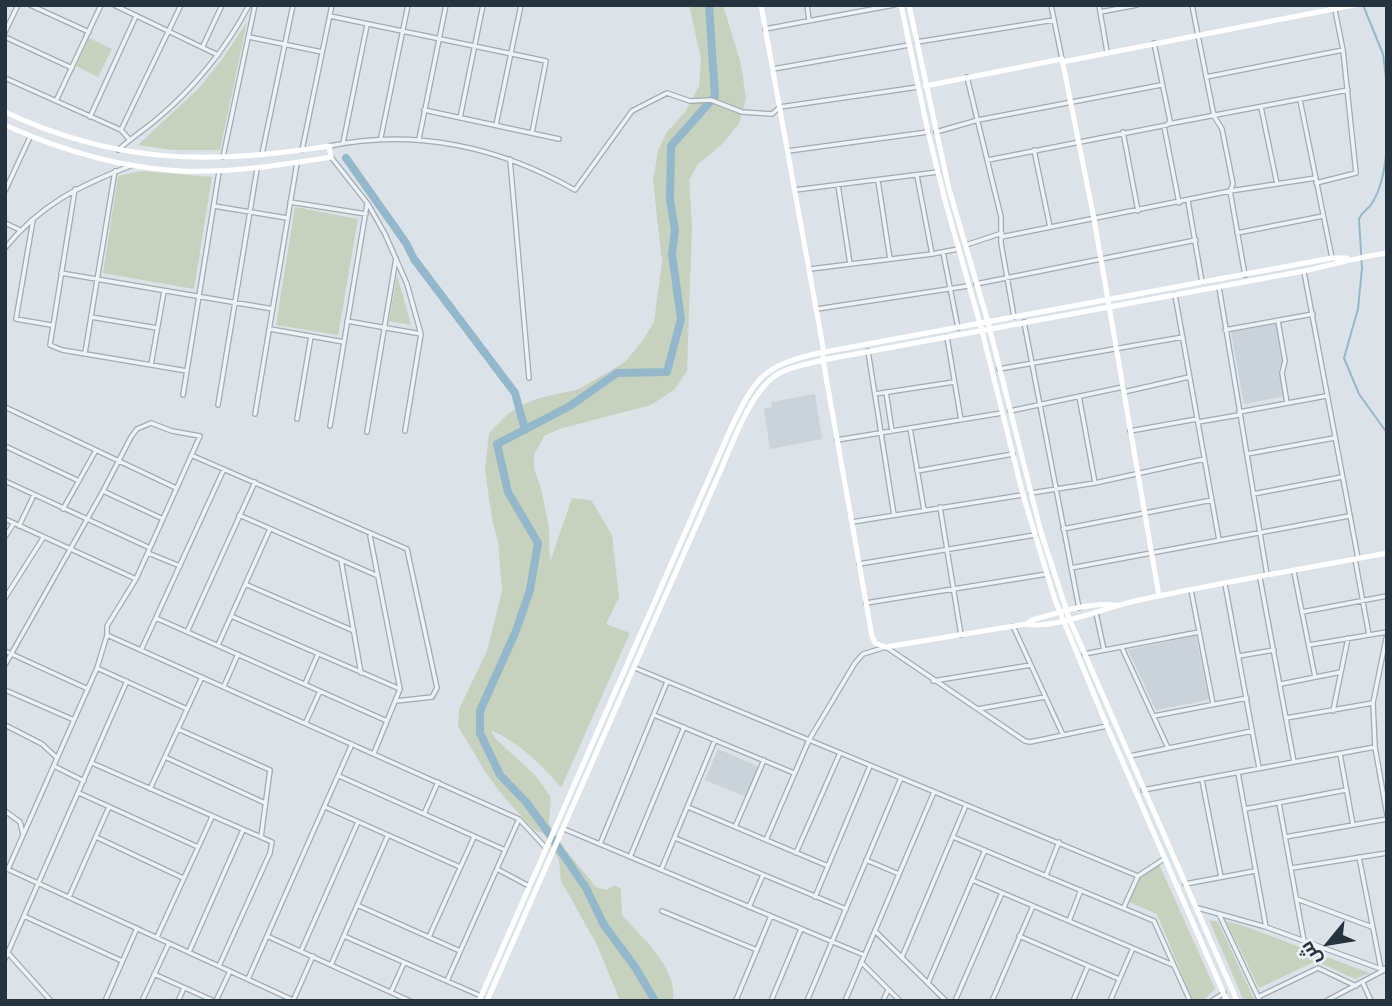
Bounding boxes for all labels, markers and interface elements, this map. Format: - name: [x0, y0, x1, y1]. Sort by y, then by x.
- north arrow: [1294, 908, 1364, 978]
- text: ش: [1293, 936, 1328, 971]

